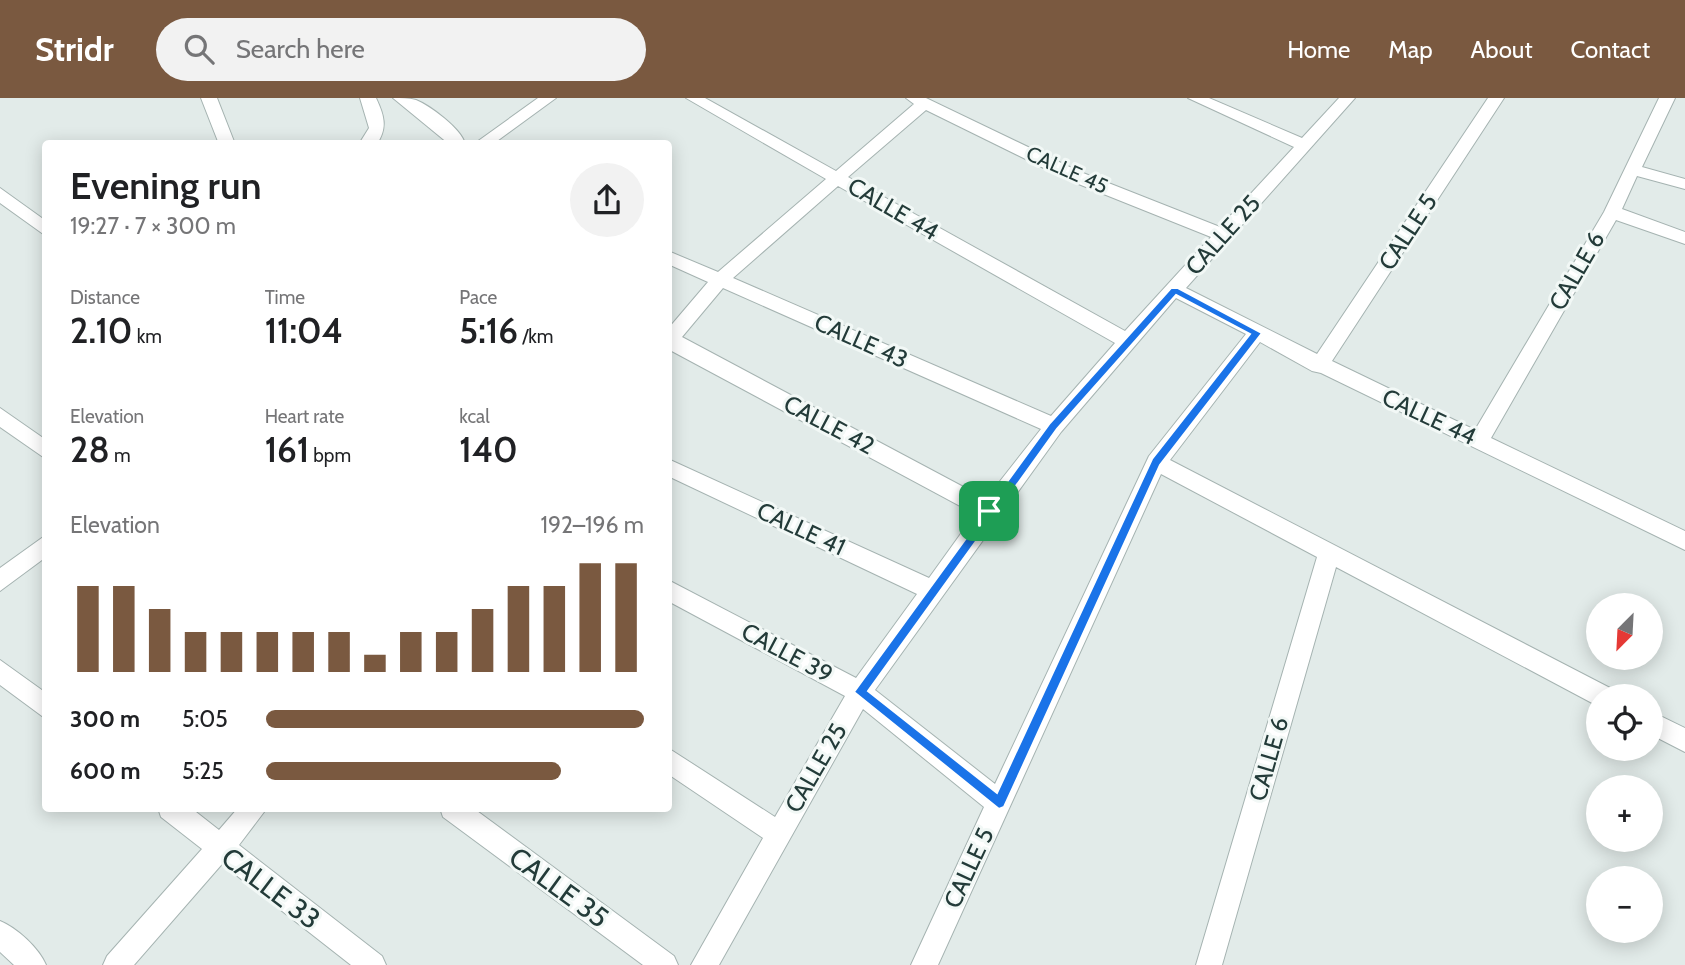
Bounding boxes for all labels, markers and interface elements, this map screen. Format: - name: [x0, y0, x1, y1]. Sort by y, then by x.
- search box: [156, 18, 646, 81]
- text: Stridr: [35, 29, 114, 69]
- icon: search: [180, 30, 218, 68]
- text: Search here: [236, 33, 365, 65]
- text: Home: [1287, 35, 1350, 64]
- text: Map: [1388, 35, 1433, 64]
- text: About: [1471, 35, 1533, 64]
- text: Contact: [1571, 35, 1650, 64]
- street label: CALLE 45: [1022, 140, 1112, 199]
- text: Evening run: [70, 162, 262, 209]
- button: share: [570, 163, 644, 237]
- street label: CALLE 44: [843, 171, 944, 246]
- street label: CALLE 5: [1372, 188, 1443, 275]
- street label: CALLE 25: [1179, 189, 1266, 281]
- text: 19:27 · 7 × 300 m: [70, 212, 236, 240]
- street label: CALLE 6: [1543, 226, 1611, 315]
- text: Distance: [70, 286, 140, 309]
- text: Time: [265, 286, 305, 309]
- text: Pace: [459, 286, 497, 309]
- street label: CALLE 43: [810, 307, 912, 374]
- text: 2.10: [70, 309, 132, 352]
- text: 11:04: [265, 309, 343, 352]
- text: 5:16: [459, 309, 518, 352]
- text: km: [132, 325, 162, 348]
- text: /km: [518, 325, 553, 348]
- street label: CALLE 44: [1378, 382, 1481, 451]
- street label: CALLE 42: [779, 389, 880, 461]
- text: Elevation: [70, 405, 144, 428]
- text: Heart rate: [265, 405, 344, 428]
- text: kcal: [459, 405, 490, 428]
- text: 28: [70, 428, 110, 471]
- text: 161: [265, 428, 309, 471]
- text: 140: [459, 428, 518, 471]
- text: m: [110, 444, 131, 467]
- text: bpm: [309, 444, 351, 467]
- pin: [959, 481, 1019, 541]
- icon: arrive: [970, 492, 1008, 530]
- street label: CALLE 41: [752, 496, 850, 562]
- text: Elevation: [70, 511, 160, 539]
- text: 192–196 m: [541, 511, 644, 539]
- north arrow: [1586, 593, 1662, 670]
- map controls: [1586, 593, 1663, 943]
- street label: CALLE 39: [737, 617, 838, 689]
- button: locate: [1586, 684, 1663, 761]
- text: 300 m: [70, 705, 140, 733]
- text: 5:05: [182, 705, 228, 733]
- street label: CALLE 6: [1243, 714, 1294, 804]
- street label: CALLE 25: [779, 718, 853, 817]
- text: 600 m: [70, 757, 141, 785]
- text: 5:25: [182, 757, 224, 785]
- button: +: [1586, 775, 1663, 852]
- street label: CALLE 5: [937, 823, 1000, 913]
- street label: CALLE 33: [215, 840, 327, 936]
- street label: CALLE 35: [503, 840, 615, 934]
- button: −: [1586, 866, 1663, 943]

